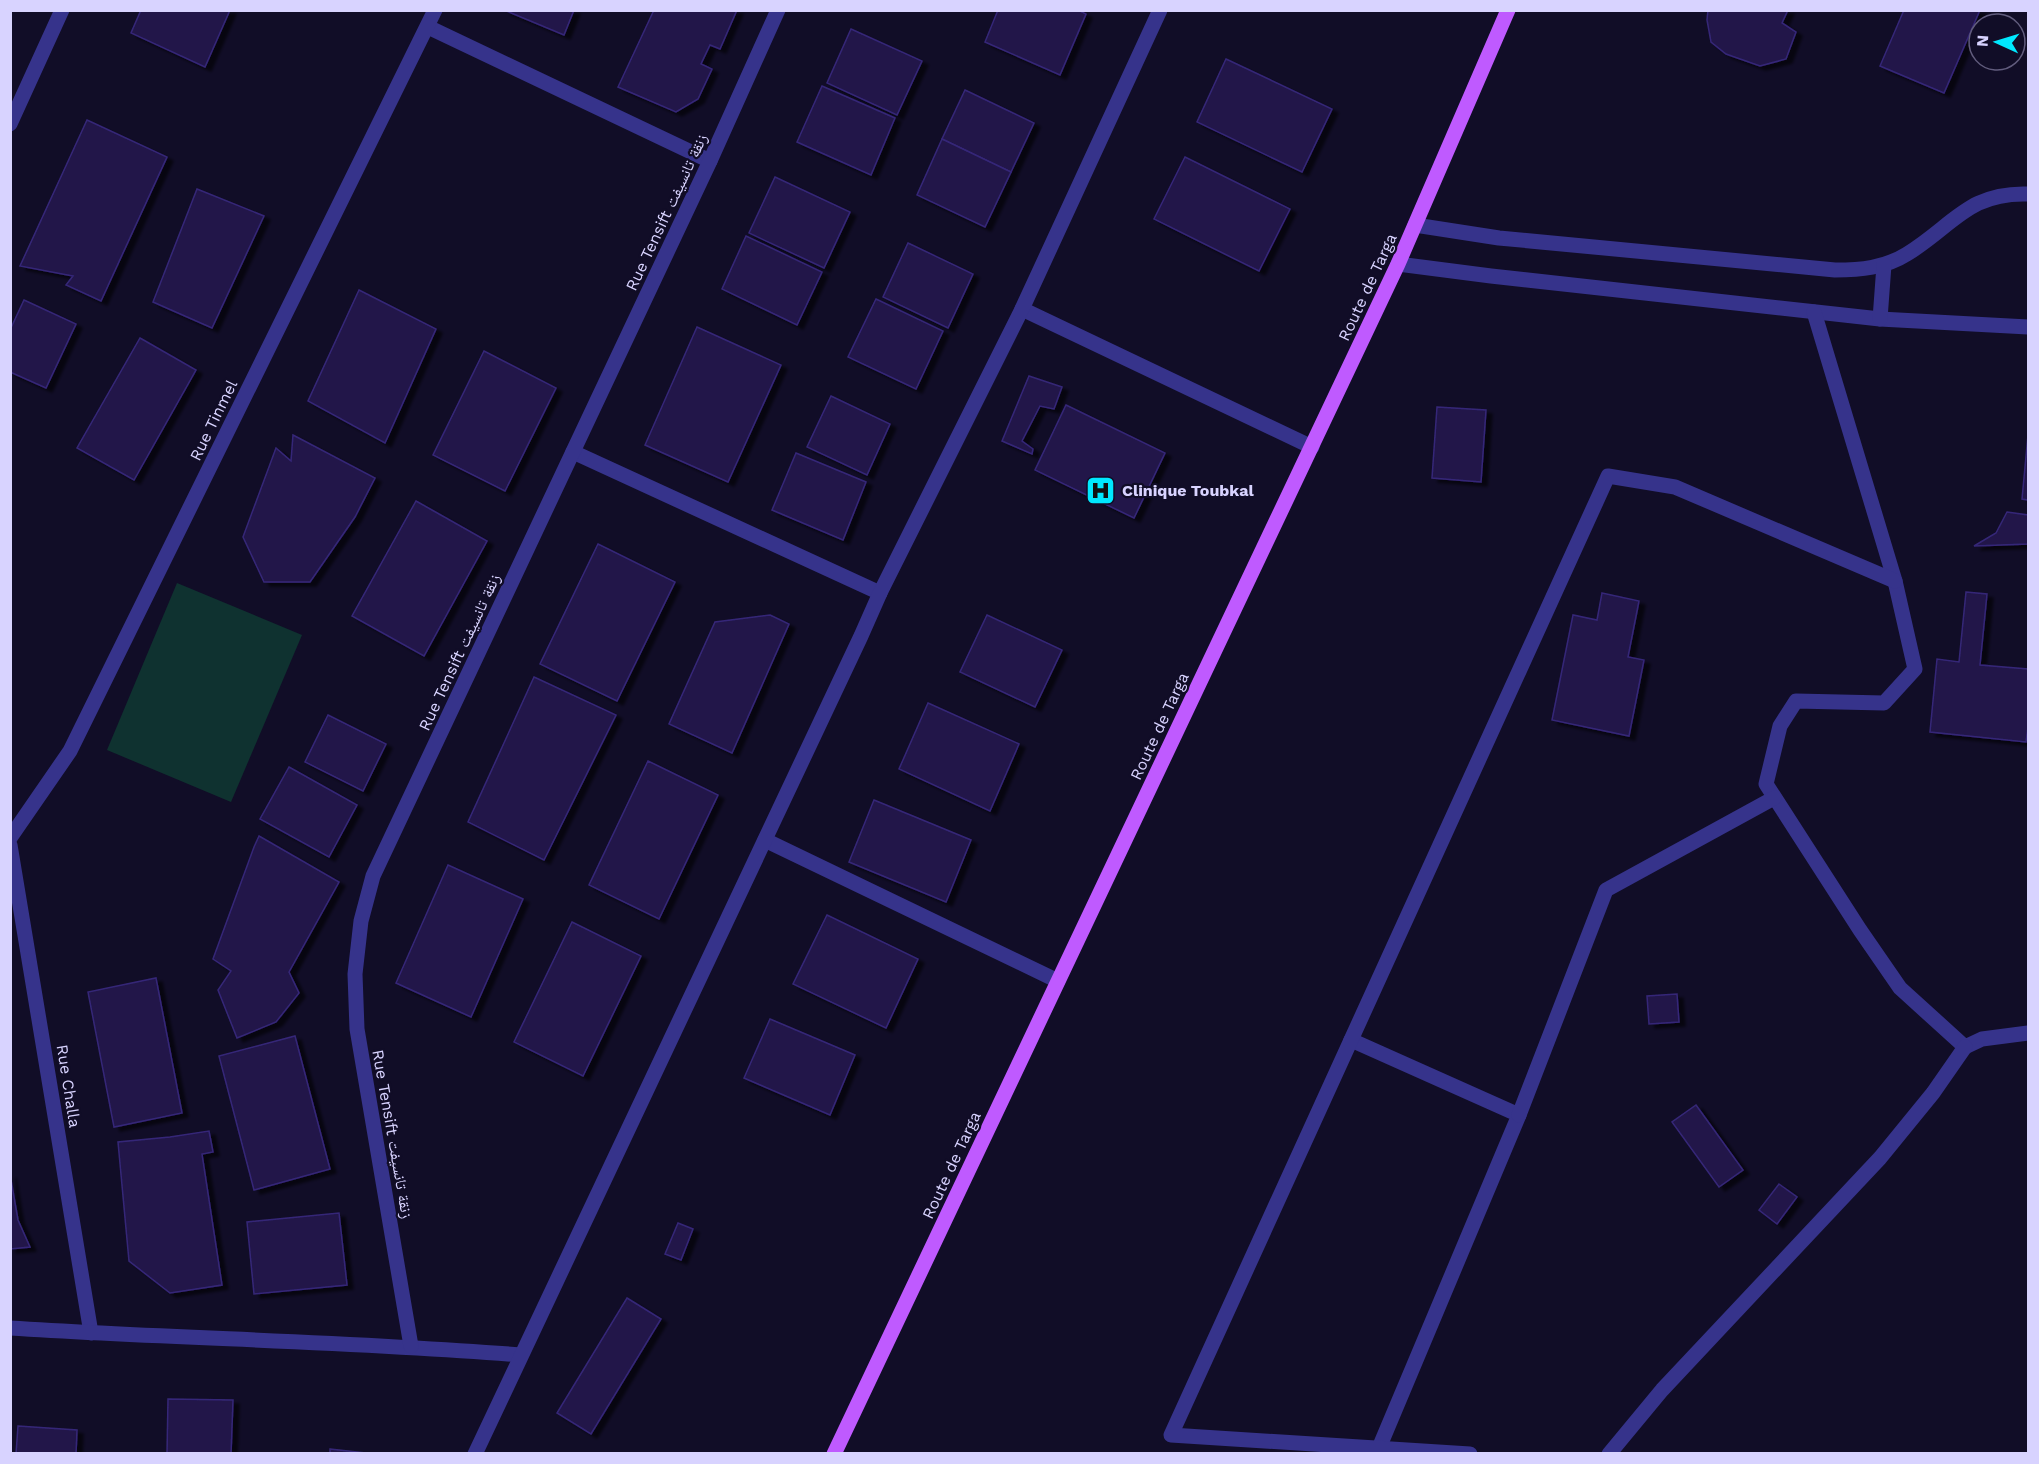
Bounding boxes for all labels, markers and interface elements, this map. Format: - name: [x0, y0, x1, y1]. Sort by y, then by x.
- north arrow: [1967, 12, 2027, 72]
- text: N: [1973, 34, 1992, 48]
- street label: Rue Tensift زنقة تانسيفت: [622, 131, 711, 294]
- street label: Route de Targa: [1334, 230, 1401, 344]
- street label: Rue Tinmel: [186, 377, 241, 464]
- hospital icon: Clinique Toubkal: [1085, 474, 1117, 506]
- place label: Clinique Toubkal: [1122, 481, 1255, 500]
- street label: Rue Tensift زنقة تانسيفت: [415, 571, 504, 734]
- street label: Route de Targa: [1126, 669, 1193, 783]
- street label: Rue Challa: [53, 1043, 84, 1129]
- street label: Rue Tensift زنقة تانسيفت: [368, 1048, 417, 1220]
- street label: Route de Targa: [918, 1108, 985, 1222]

